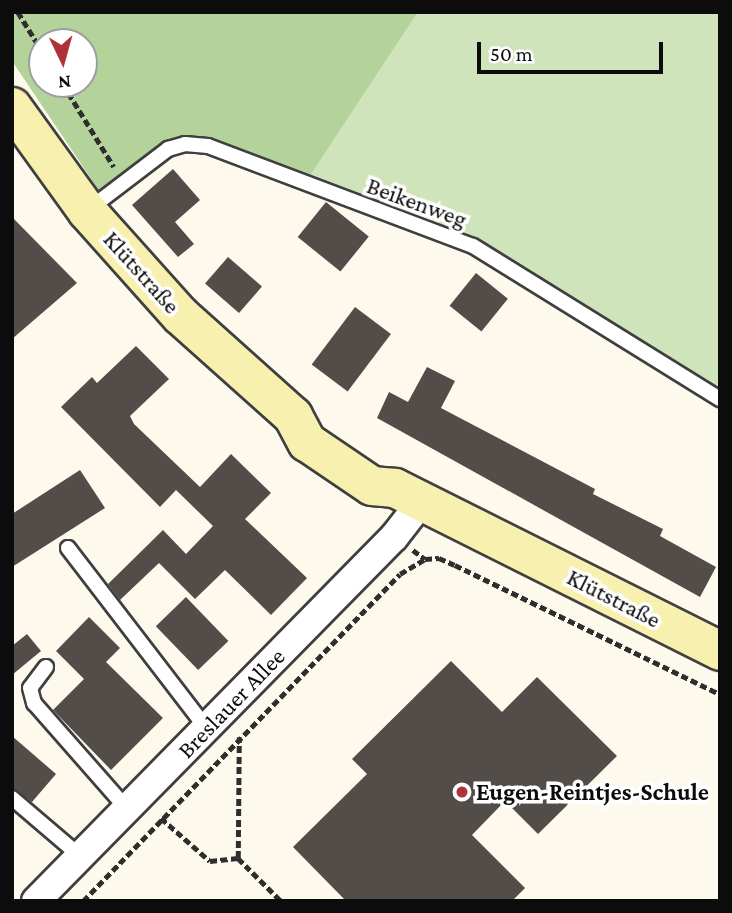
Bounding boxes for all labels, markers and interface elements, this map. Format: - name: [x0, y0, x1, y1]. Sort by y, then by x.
- north arrow: [28, 28, 98, 98]
- scale bar: [480, 28, 666, 72]
- text: 50 m: [490, 42, 533, 66]
- text: N: [57, 71, 72, 93]
- street label: Beikenweg: [363, 171, 471, 233]
- street label: Klütstraße: [98, 225, 186, 319]
- street label: Klütstraße: [562, 562, 666, 634]
- street label: Breslauer Allee: [171, 642, 291, 764]
- place label: Eugen-Reintjes-Schule: [476, 778, 709, 806]
- marker: Eugen-Reintjes-Schule: [454, 784, 470, 800]

